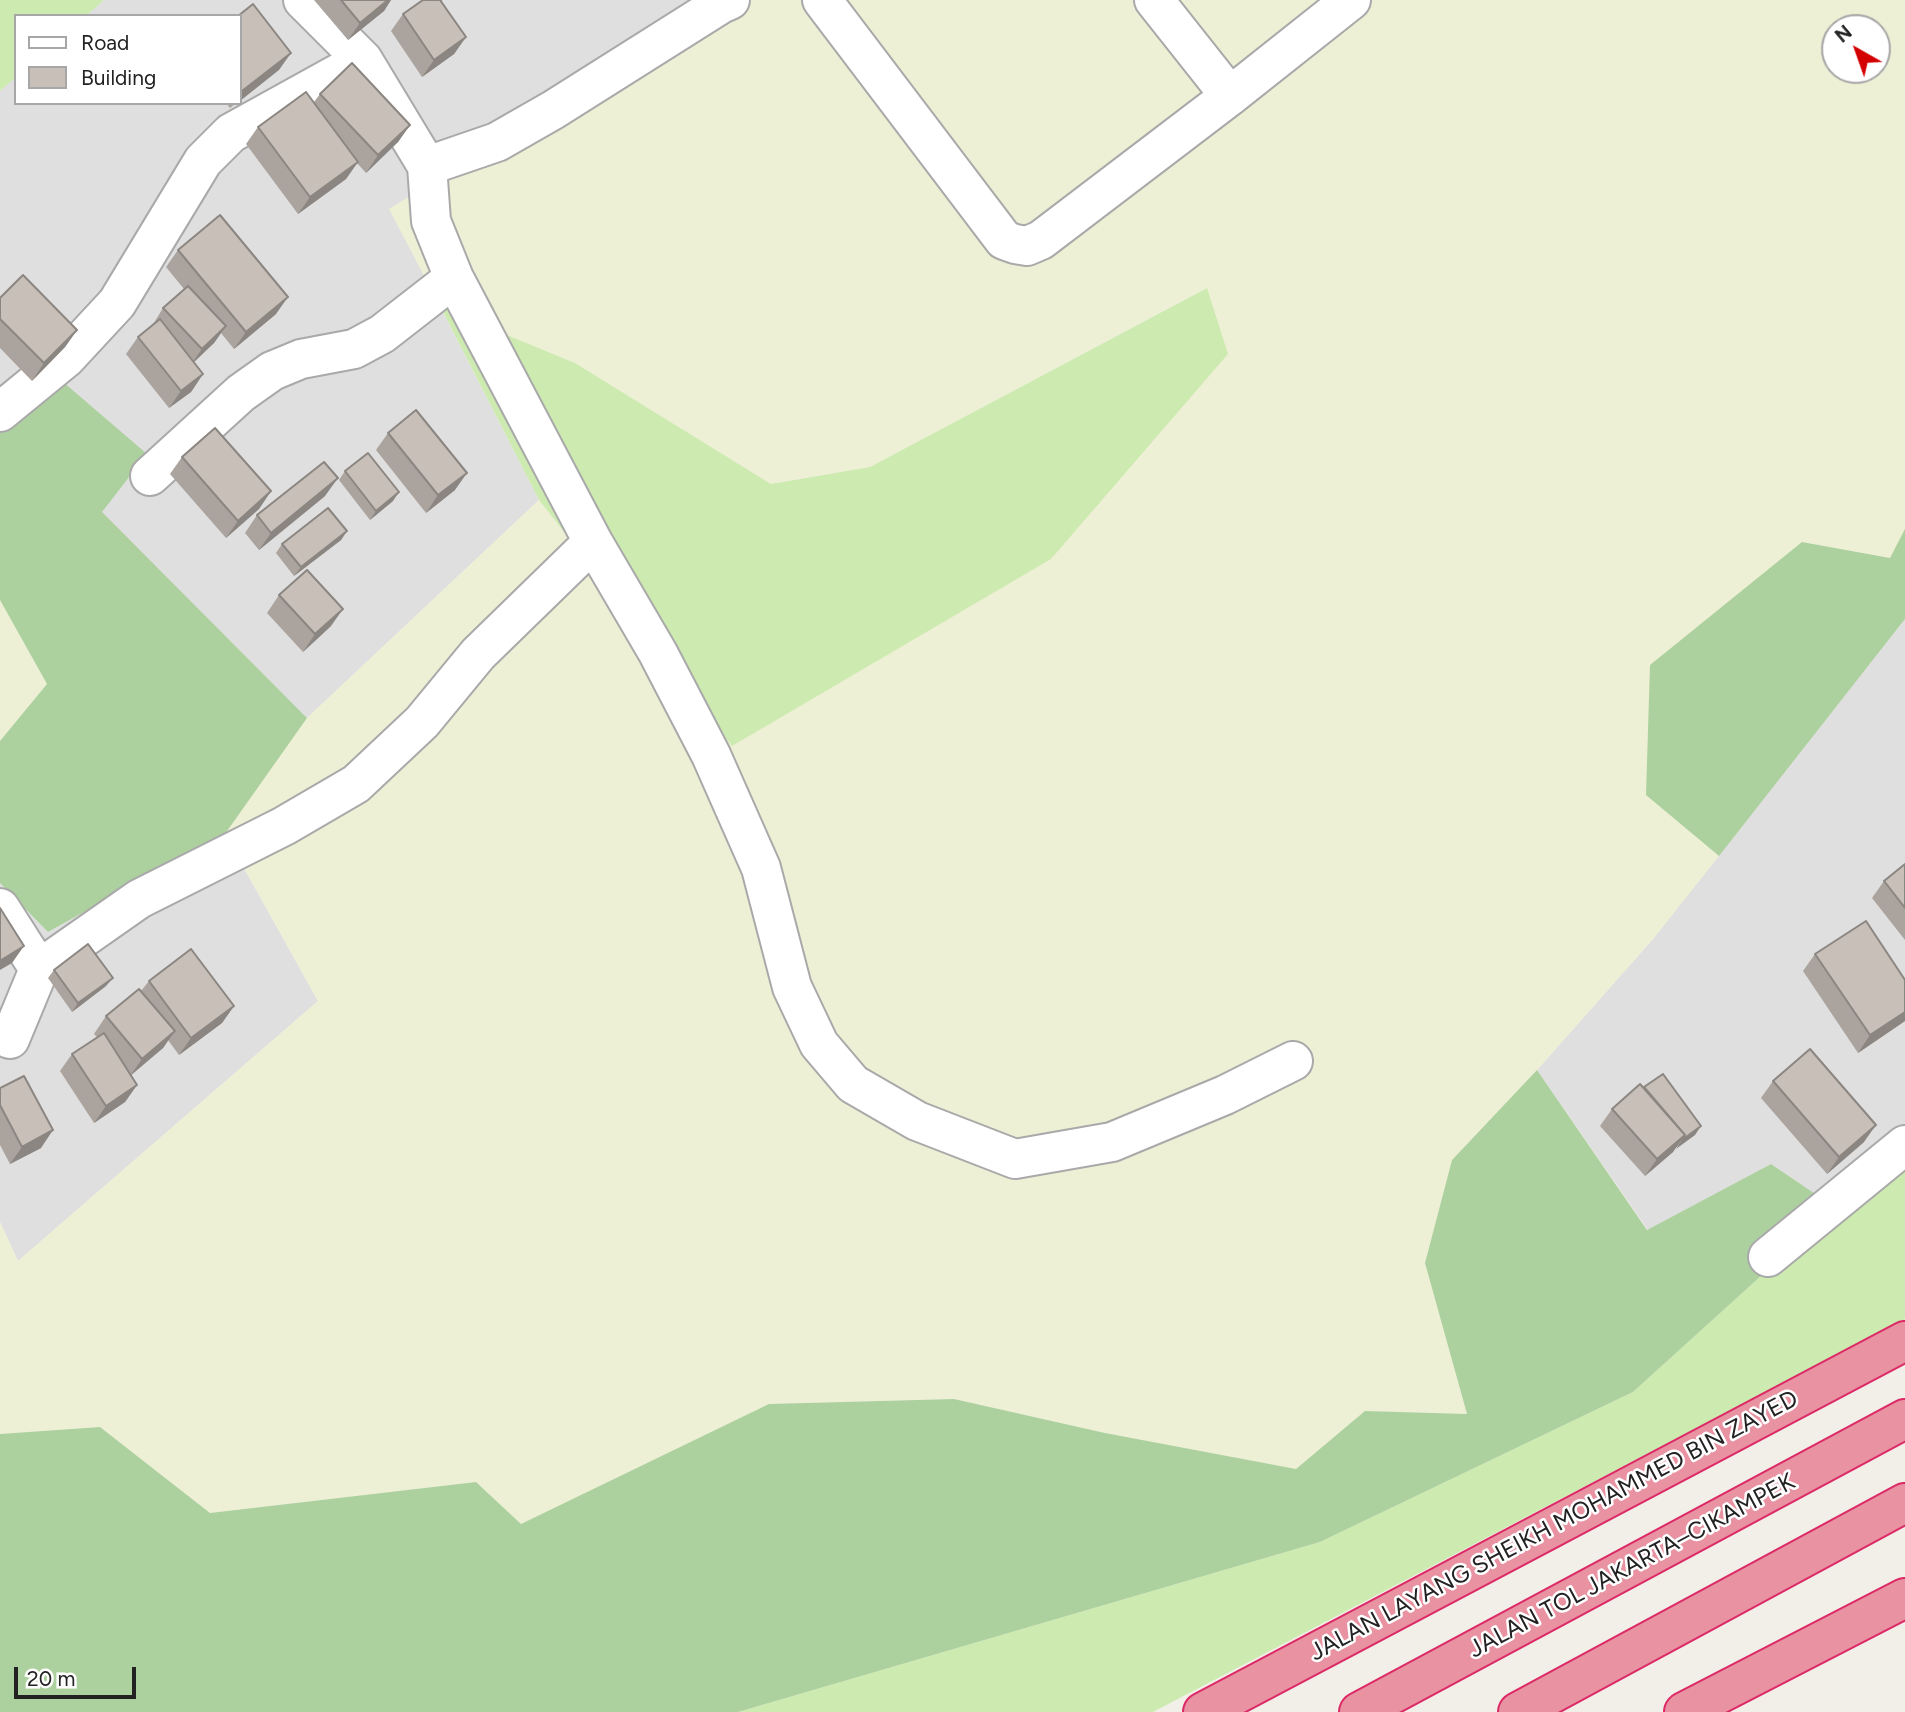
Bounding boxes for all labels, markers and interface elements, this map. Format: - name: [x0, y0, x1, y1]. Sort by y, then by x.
- legend: [14, 14, 242, 105]
- north arrow: [1821, 14, 1891, 84]
- text: N: [1830, 21, 1856, 48]
- text: Road: [81, 30, 129, 55]
- text: Building: [81, 65, 156, 90]
- street label: JALAN LAYANG SHEIKH MOHAMMED BIN ZAYED: [1305, 1385, 1803, 1667]
- street label: JALAN TOL JAKARTA–CIKAMPEK: [1464, 1468, 1800, 1664]
- scale bar: [18, 1652, 140, 1696]
- text: 20 m: [27, 1666, 75, 1691]

